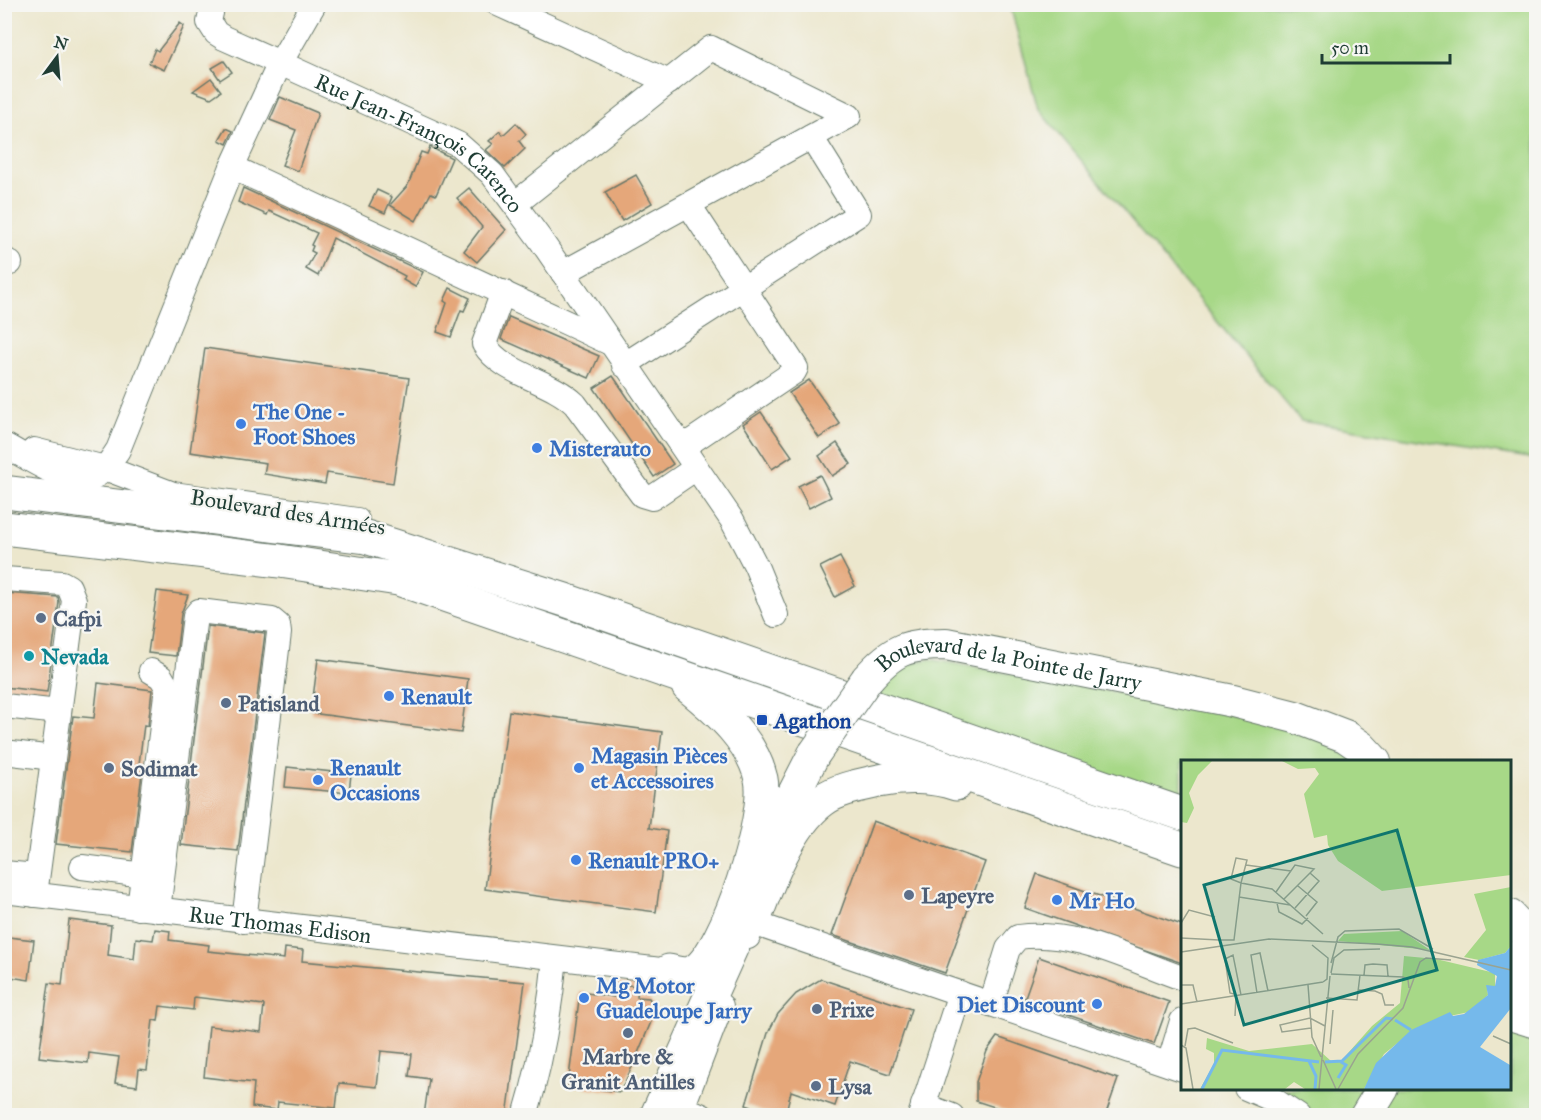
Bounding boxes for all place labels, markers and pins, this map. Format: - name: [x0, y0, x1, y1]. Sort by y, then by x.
- place label: The One - Foot Shoes: [252, 398, 355, 450]
- marker: The One - Foot Shoes: [234, 417, 248, 431]
- place label: Misterauto: [549, 435, 651, 462]
- marker: Misterauto: [530, 441, 544, 455]
- place label: Cafpi: [53, 605, 103, 632]
- marker: Cafpi: [34, 611, 48, 625]
- place label: Nevada: [41, 643, 109, 670]
- marker: Nevada: [22, 649, 36, 663]
- place label: Renault: [401, 683, 472, 710]
- marker: Renault: [382, 689, 396, 703]
- place label: Patisland: [238, 690, 320, 717]
- marker: Patisland: [219, 696, 233, 710]
- place label: Agathon: [772, 707, 852, 734]
- marker: Agathon: [755, 713, 769, 727]
- place label: Magasin Pièces et Accessoires: [591, 742, 727, 794]
- place label: Renault Occasions: [330, 754, 420, 806]
- place label: Sodimat: [121, 755, 198, 782]
- marker: Sodimat: [102, 761, 116, 775]
- marker: Magasin Pièces et Accessoires: [572, 761, 586, 775]
- marker: Renault Occasions: [311, 773, 325, 787]
- place label: Renault PRO+: [588, 847, 719, 874]
- marker: Renault PRO+: [569, 853, 583, 867]
- place label: Lapeyre: [921, 882, 994, 909]
- place label: Mr Ho: [1069, 887, 1135, 914]
- marker: Lapeyre: [902, 888, 916, 902]
- marker: Mr Ho: [1050, 893, 1064, 907]
- place label: Mg Motor Guadeloupe Jarry: [596, 972, 753, 1025]
- marker: Mg Motor Guadeloupe Jarry: [577, 991, 591, 1005]
- place label: Diet Discount: [957, 991, 1085, 1018]
- place label: Prixe: [829, 996, 874, 1023]
- marker: Diet Discount: [1090, 997, 1104, 1011]
- marker: Prixe: [810, 1002, 824, 1016]
- marker: Marbre & Granit Antilles: [621, 1026, 635, 1040]
- place label: Marbre & Granit Antilles: [561, 1043, 695, 1095]
- place label: Lysa: [828, 1073, 872, 1100]
- marker: Lysa: [809, 1079, 823, 1093]

